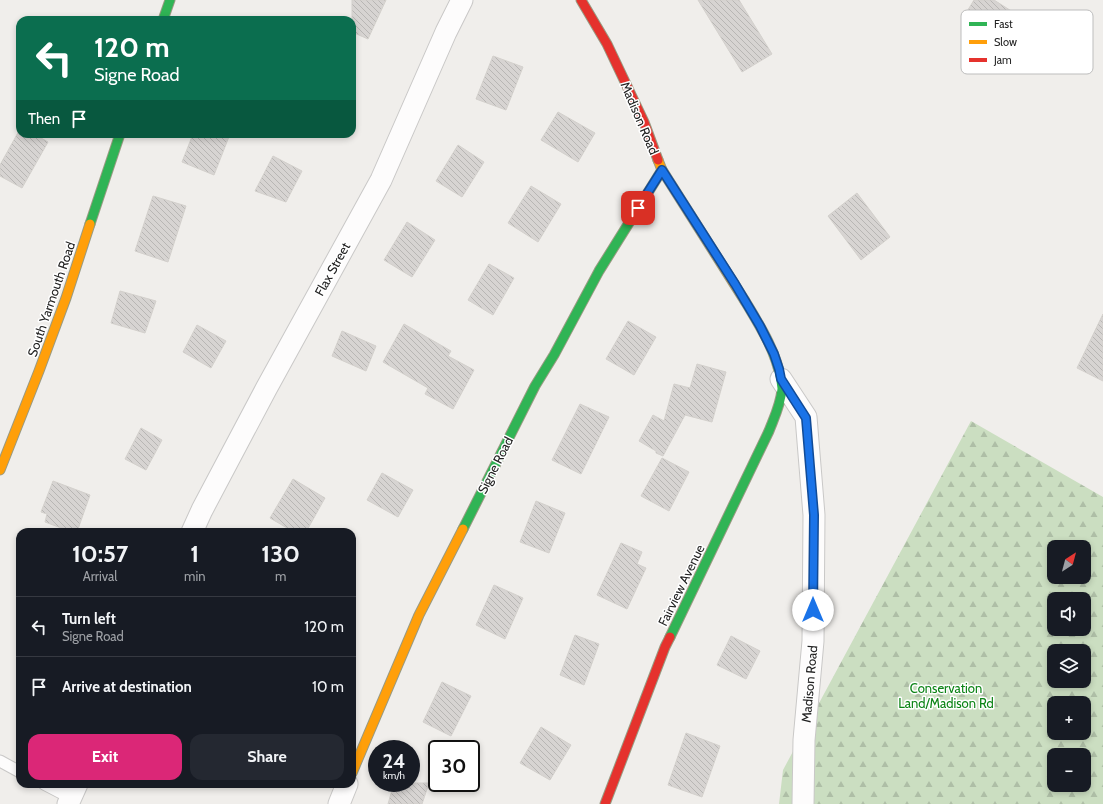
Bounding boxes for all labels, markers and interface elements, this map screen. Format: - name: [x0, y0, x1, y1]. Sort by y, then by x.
- legend: [961, 10, 1093, 74]
- text: Fast: [994, 17, 1013, 31]
- text: 120 m: [94, 30, 170, 64]
- icon: left: [28, 32, 80, 84]
- text: Slow: [994, 35, 1017, 49]
- text: Jam: [993, 53, 1012, 67]
- text: Signe Road: [94, 64, 180, 86]
- street label: Madison Road: [617, 79, 663, 157]
- icon: arrive: [68, 108, 90, 130]
- text: Then: [28, 110, 60, 128]
- pin: [621, 191, 655, 225]
- icon: arrive: [627, 197, 649, 219]
- street label: South Yarmouth Road: [24, 239, 78, 359]
- street label: Flax Street: [311, 239, 354, 299]
- street label: Signe Road: [474, 434, 516, 496]
- text: 10:57: [72, 539, 128, 568]
- text: 1: [190, 539, 199, 568]
- text: 130: [261, 539, 300, 568]
- north arrow: [1047, 540, 1091, 584]
- map controls: [1047, 540, 1091, 792]
- street label: Fairview Avenue: [654, 541, 708, 628]
- text: Arrival: [83, 568, 117, 584]
- text: min: [184, 568, 205, 584]
- text: m: [275, 568, 286, 584]
- position arrow: [792, 589, 834, 631]
- button: sound: [1047, 592, 1091, 636]
- text: Turn left: [62, 610, 116, 628]
- icon: left: [28, 616, 50, 638]
- text: 120 m: [304, 618, 344, 636]
- text: Signe Road: [62, 628, 124, 644]
- button: layers: [1047, 644, 1091, 688]
- street label: Madison Road: [798, 645, 820, 723]
- icon: arrive: [28, 676, 50, 698]
- text: Arrive at destination: [62, 678, 192, 696]
- text: 10 m: [312, 678, 344, 696]
- park label: Conservation Land/Madison Rd: [898, 680, 994, 711]
- button: +: [1047, 696, 1091, 740]
- button: Exit: [28, 734, 182, 780]
- button: Share: [190, 734, 344, 780]
- speed limit sign: 30: [428, 740, 480, 792]
- button: −: [1047, 748, 1091, 792]
- text: 24: [383, 749, 406, 773]
- text: km/h: [383, 769, 405, 782]

